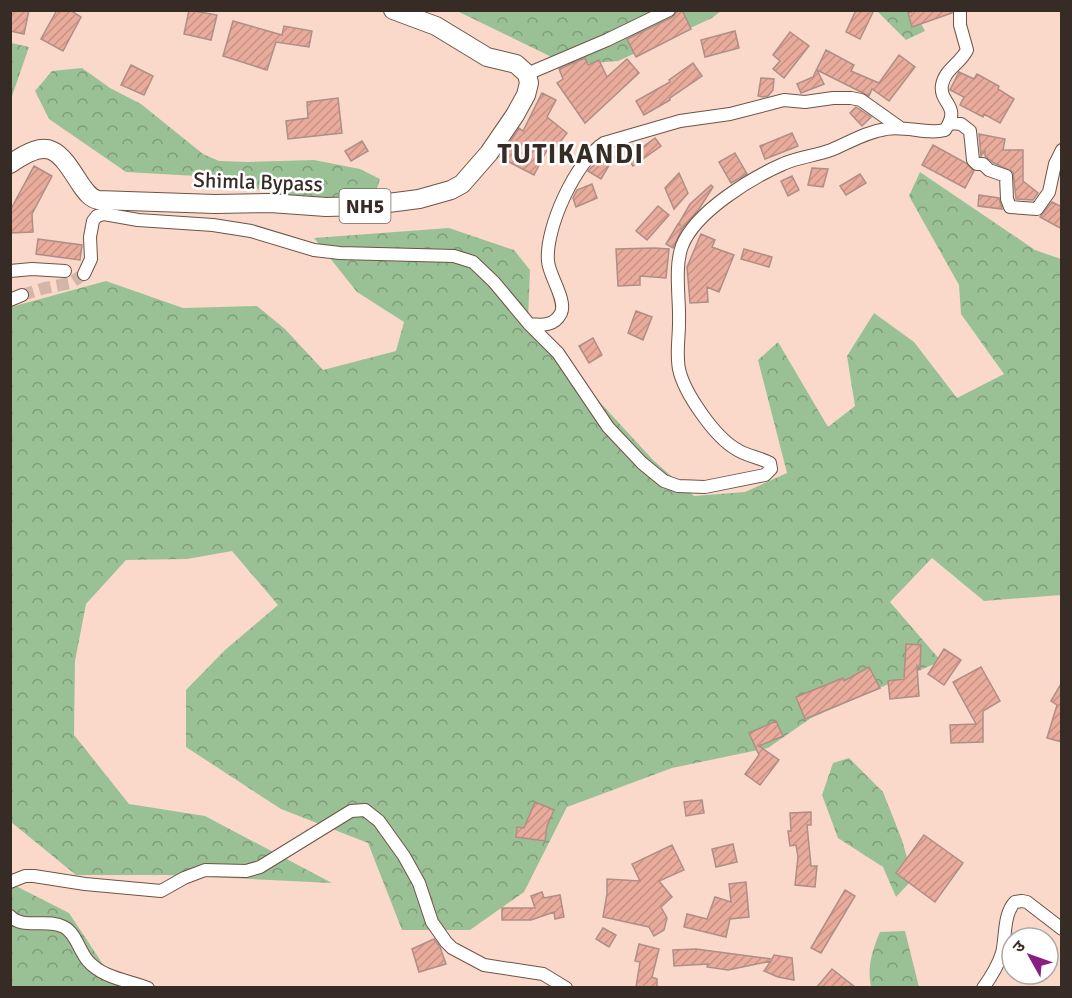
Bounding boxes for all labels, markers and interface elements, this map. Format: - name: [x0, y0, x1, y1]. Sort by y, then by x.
- district label: TUTIKANDI: [498, 138, 645, 171]
- street label: Shimla Bypass: [193, 167, 323, 197]
- road number: NH5: [340, 189, 391, 223]
- north arrow: [1000, 926, 1060, 986]
- text: उ: [1009, 937, 1030, 957]

